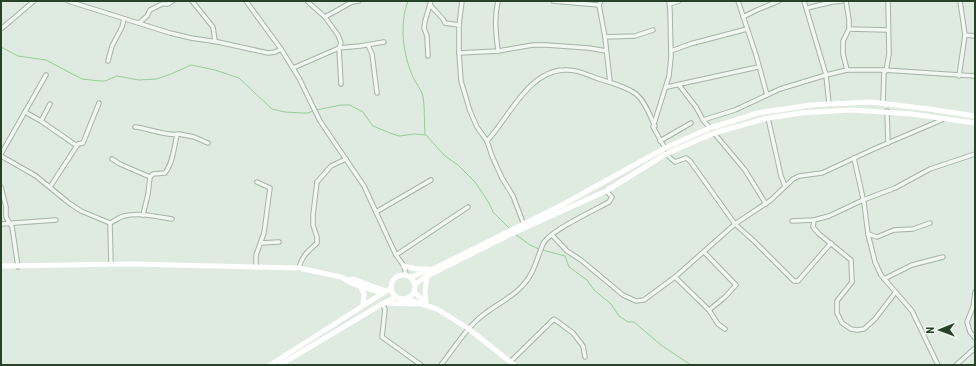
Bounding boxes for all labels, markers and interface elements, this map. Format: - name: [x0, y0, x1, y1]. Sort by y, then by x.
- north arrow: [920, 310, 960, 350]
- text: N: [924, 326, 937, 334]

